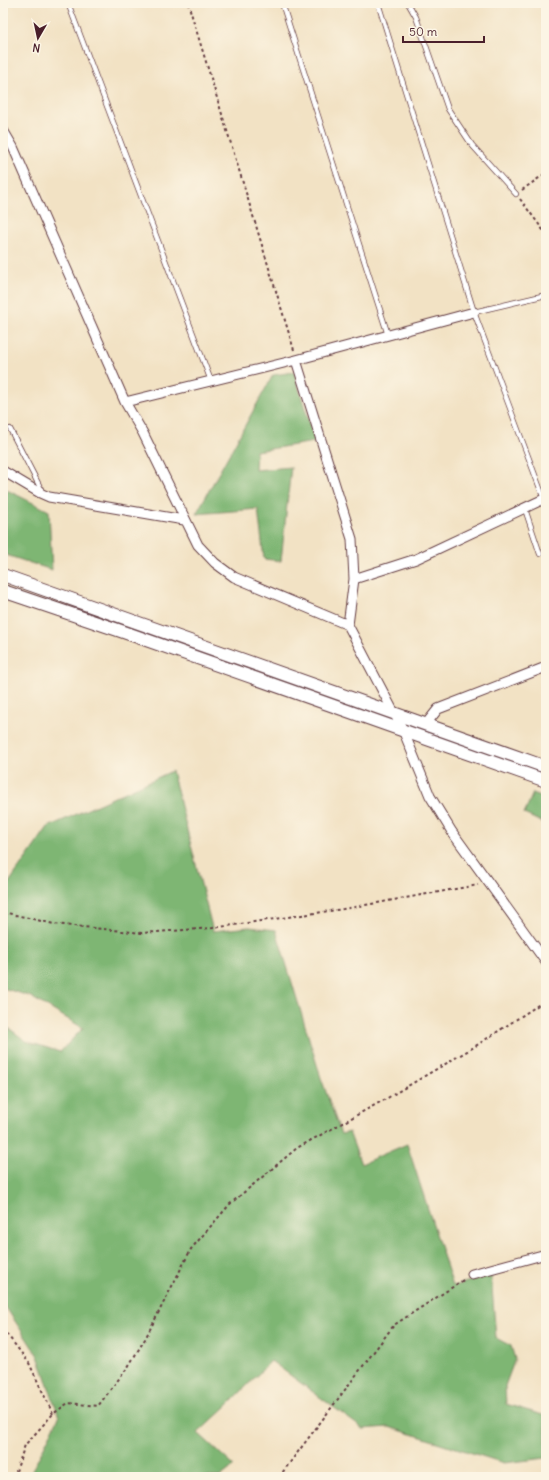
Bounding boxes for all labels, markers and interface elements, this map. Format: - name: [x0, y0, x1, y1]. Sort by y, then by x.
- north arrow: [18, 18, 58, 58]
- scale bar: [403, 18, 484, 44]
- text: 50 m: [409, 24, 438, 39]
- text: N: [32, 40, 41, 55]

